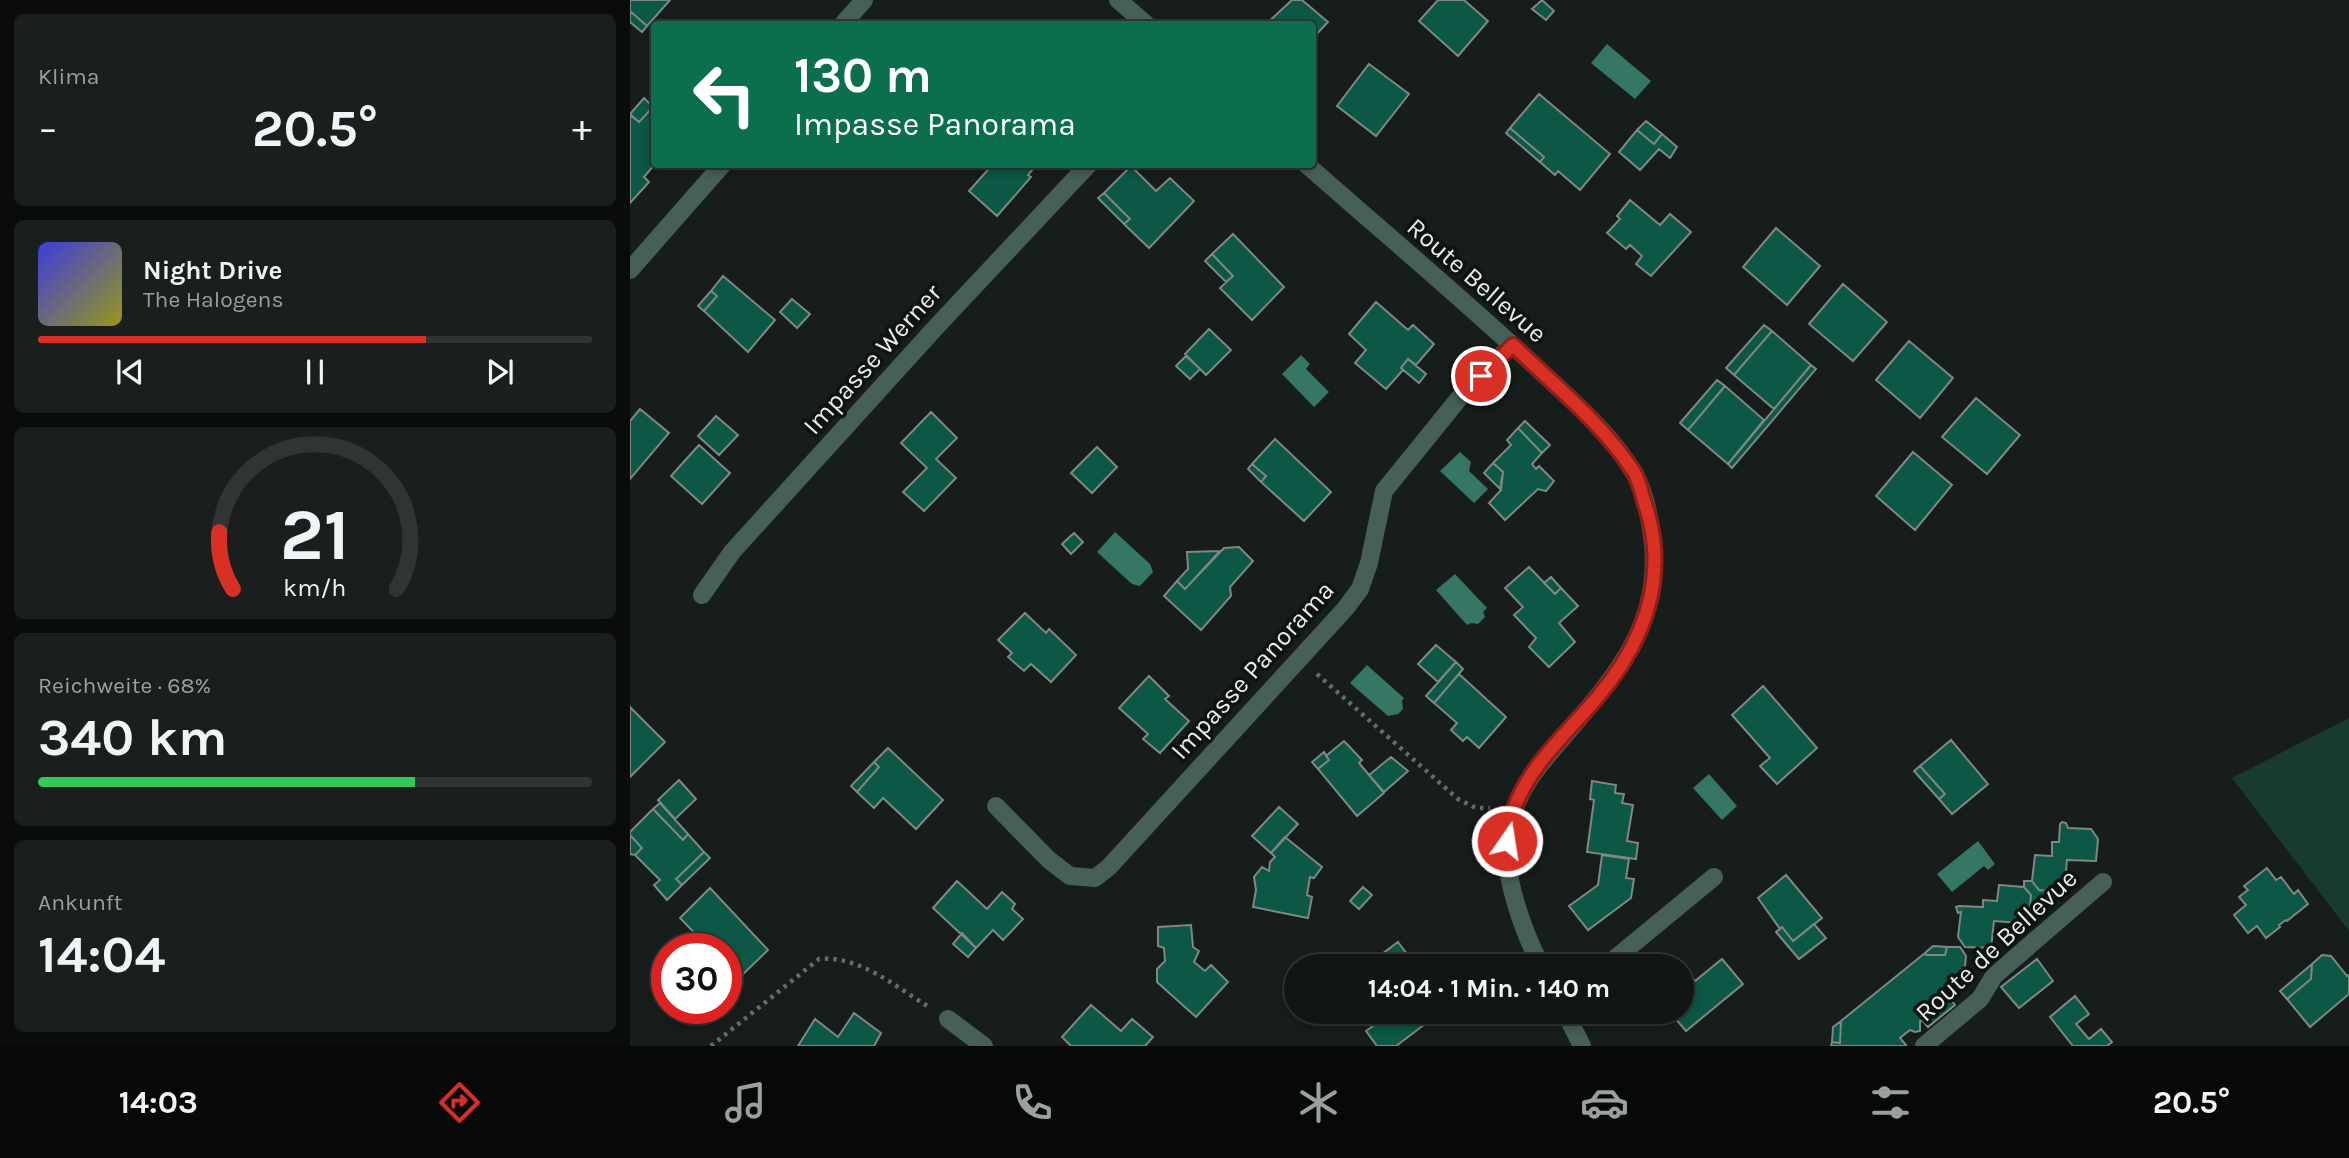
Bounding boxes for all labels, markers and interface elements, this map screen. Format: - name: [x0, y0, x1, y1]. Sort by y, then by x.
- text: 130 m: [794, 47, 932, 104]
- icon: left: [679, 49, 770, 140]
- text: Klima: [38, 63, 99, 90]
- text: 20.5°: [252, 98, 378, 159]
- text: −: [38, 106, 58, 151]
- text: +: [572, 106, 592, 151]
- text: Impasse Panorama: [794, 106, 1076, 143]
- street label: Route Bellevue: [1401, 211, 1553, 349]
- text: Night Drive: [143, 255, 282, 286]
- street label: Impasse Werner: [797, 277, 948, 441]
- text: The Halogens: [143, 286, 283, 313]
- pin: [1451, 346, 1511, 406]
- icon: previous: [111, 353, 149, 391]
- icon: pause: [296, 353, 334, 391]
- icon: next: [481, 353, 519, 391]
- icon: arrive: [1462, 357, 1500, 395]
- text: 21: [280, 492, 350, 577]
- text: km/h: [283, 573, 347, 602]
- street label: Impasse Panorama: [1164, 575, 1340, 766]
- text: Reichweite · 68%: [38, 672, 211, 699]
- text: 340 km: [38, 707, 227, 768]
- position arrow: [1470, 804, 1544, 878]
- street label: Route de Bellevue: [1909, 863, 2084, 1028]
- text: Ankunft: [38, 889, 122, 916]
- text: 14:04: [38, 924, 165, 985]
- speed limit sign: 30: [651, 933, 742, 1024]
- text: 14:04 · 1 Min. · 140 m: [1368, 973, 1610, 1004]
- icon: directions: [435, 1078, 484, 1127]
- icon: music: [721, 1078, 770, 1127]
- icon: phone: [1008, 1078, 1057, 1127]
- icon: climate: [1294, 1078, 1343, 1127]
- icon: car: [1580, 1078, 1629, 1127]
- icon: filters: [1866, 1078, 1915, 1127]
- text: 14:03: [119, 1084, 198, 1121]
- text: 20.5°: [2153, 1084, 2230, 1121]

